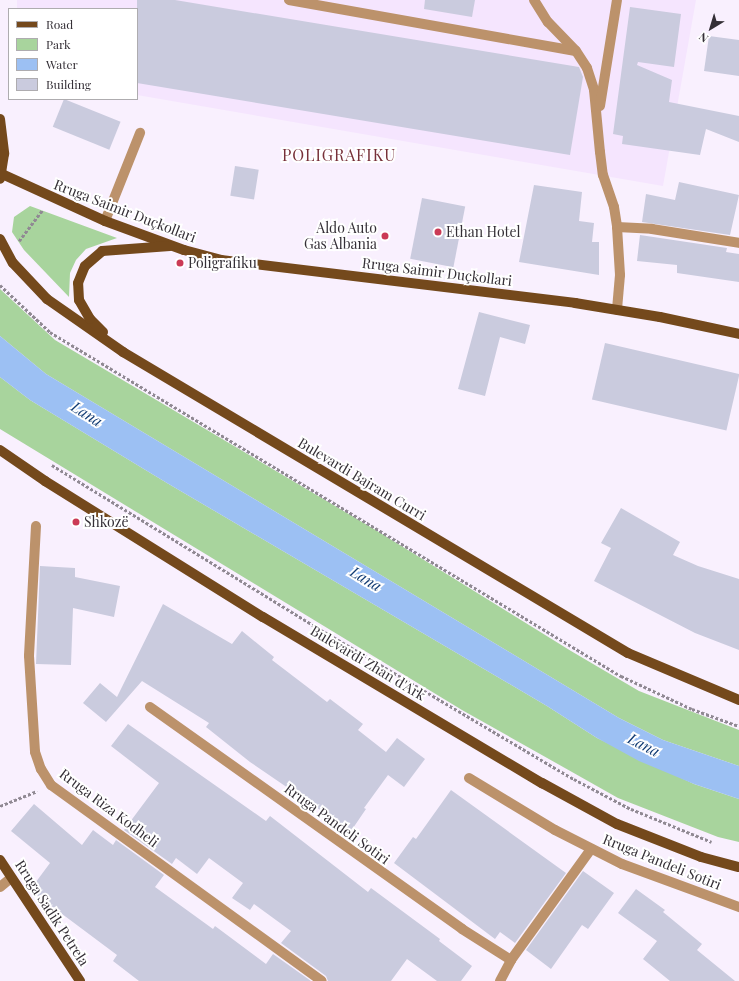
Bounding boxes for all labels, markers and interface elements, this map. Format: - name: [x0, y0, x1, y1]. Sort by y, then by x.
- legend: [8, 8, 138, 100]
- north arrow: [691, 8, 731, 48]
- text: Road: [46, 16, 73, 32]
- text: N: [696, 29, 711, 46]
- text: Park: [46, 36, 71, 52]
- text: Water: [46, 56, 78, 72]
- text: Building: [46, 76, 91, 92]
- district label: POLIGRAFIKU: [282, 145, 396, 165]
- street label: Rruga Saimir Duçkollari: [51, 176, 199, 246]
- place label: Aldo Auto Gas Albania: [303, 220, 377, 252]
- place label: Ethan Hotel: [446, 224, 521, 240]
- marker: Ethan Hotel: [433, 227, 443, 237]
- marker: Aldo Auto Gas Albania: [380, 231, 390, 241]
- street label: Rruga Saimir Duçkollari: [361, 254, 513, 290]
- place label: Poligrafiku: [188, 255, 257, 271]
- marker: Poligrafiku: [175, 258, 185, 268]
- water label: Lana: [68, 398, 106, 430]
- street label: Bulevardi Bajram Curri: [295, 434, 429, 524]
- place label: Shkozë: [84, 514, 129, 530]
- marker: Shkozë: [71, 517, 81, 527]
- water label: Lana: [347, 563, 385, 595]
- street label: Bulevardi Zhan d'Ark: [308, 622, 428, 704]
- water label: Lana: [625, 729, 663, 761]
- street label: Rruga Riza Kodheli: [56, 765, 162, 851]
- street label: Rruga Pandeli Sotiri: [281, 780, 393, 868]
- street label: Rruga Pandeli Sotiri: [600, 831, 724, 893]
- street label: Rruga Sadik Petrela: [11, 857, 93, 969]

